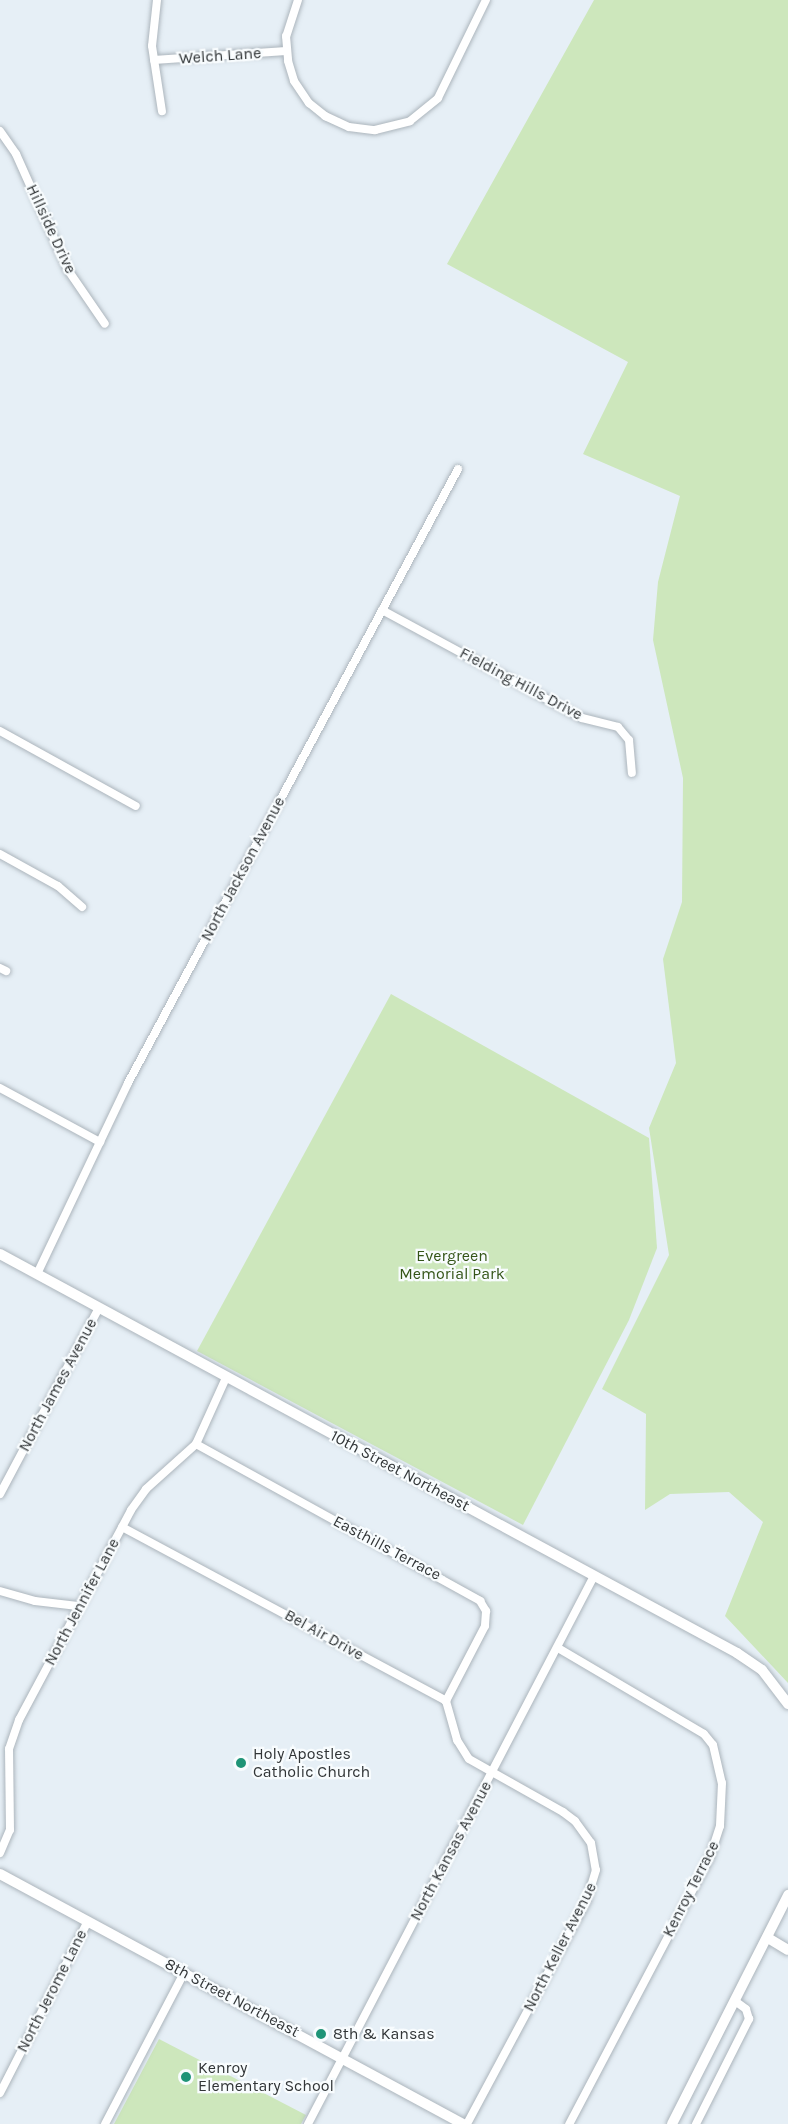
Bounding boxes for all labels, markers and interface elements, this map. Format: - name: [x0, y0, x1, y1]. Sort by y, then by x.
- street label: Welch Lane: [178, 44, 262, 68]
- street label: Hillside Drive: [22, 181, 80, 277]
- street label: Fielding Hills Drive: [456, 643, 586, 725]
- street label: North Jackson Avenue: [197, 794, 289, 944]
- park label: Evergreen Memorial Park: [399, 1246, 505, 1284]
- street label: North James Avenue: [15, 1315, 101, 1455]
- street label: 10th Street Northeast: [327, 1426, 473, 1516]
- street label: Easthills Terrace: [330, 1511, 444, 1585]
- street label: North Jennifer Lane: [40, 1535, 124, 1669]
- street label: Bel Air Drive: [281, 1605, 367, 1665]
- place label: Holy Apostles Catholic Church: [253, 1744, 370, 1782]
- marker: Holy Apostles Catholic Church: [234, 1756, 248, 1770]
- street label: North Kansas Avenue: [406, 1778, 496, 1924]
- street label: Kenroy Terrace: [659, 1838, 723, 1940]
- street label: North Keller Avenue: [519, 1879, 601, 2015]
- street label: North Jerome Lane: [13, 1926, 91, 2056]
- street label: 8th Street Northeast: [161, 1954, 303, 2042]
- place label: 8th & Kansas: [333, 2024, 435, 2044]
- marker: 8th & Kansas: [314, 2027, 328, 2041]
- place label: Kenroy Elementary School: [198, 2058, 334, 2096]
- marker: Kenroy Elementary School: [179, 2070, 193, 2084]

